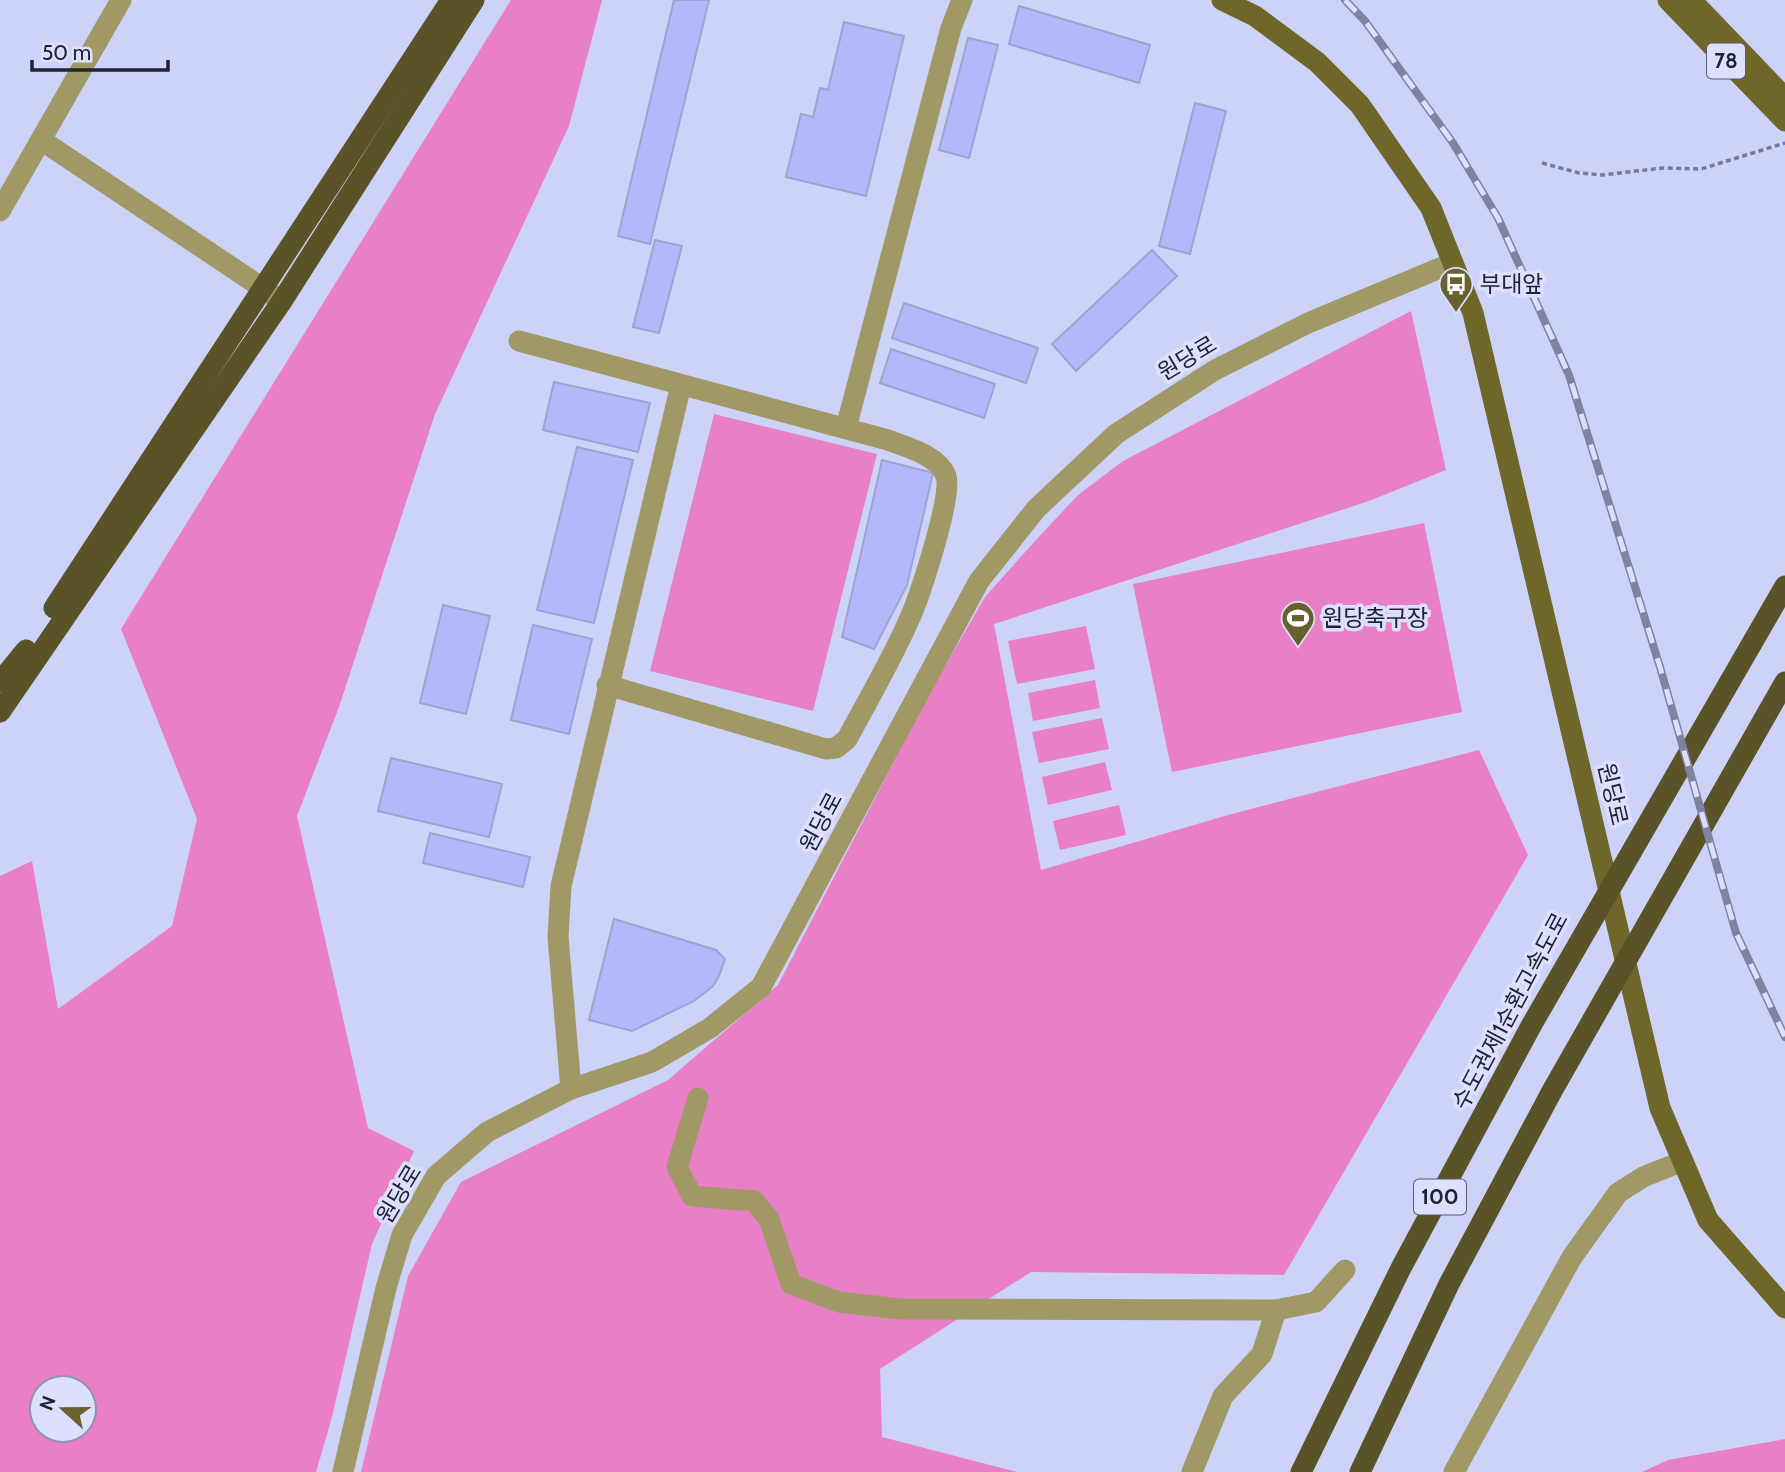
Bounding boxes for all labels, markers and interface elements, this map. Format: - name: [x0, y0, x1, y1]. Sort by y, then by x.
- scale bar: [32, 28, 168, 72]
- text: 50 m: [42, 40, 91, 65]
- road number: 78: [1707, 43, 1745, 78]
- bus stop icon: 부대앞: [1437, 265, 1475, 314]
- place label: 부대앞: [1480, 270, 1543, 298]
- street label: 원당로: [1153, 330, 1221, 386]
- sports icon: 원당축구장: [1279, 599, 1317, 648]
- place label: 원당축구장: [1322, 604, 1428, 632]
- street label: 원당로: [1592, 760, 1634, 828]
- street label: 원당로: [794, 787, 848, 857]
- street label: 수도권제1순환고속도로: [1446, 908, 1574, 1114]
- street label: 원당로: [371, 1160, 427, 1228]
- road number: 100: [1414, 1180, 1466, 1214]
- north arrow: [28, 1374, 98, 1444]
- text: N: [34, 1393, 61, 1413]

